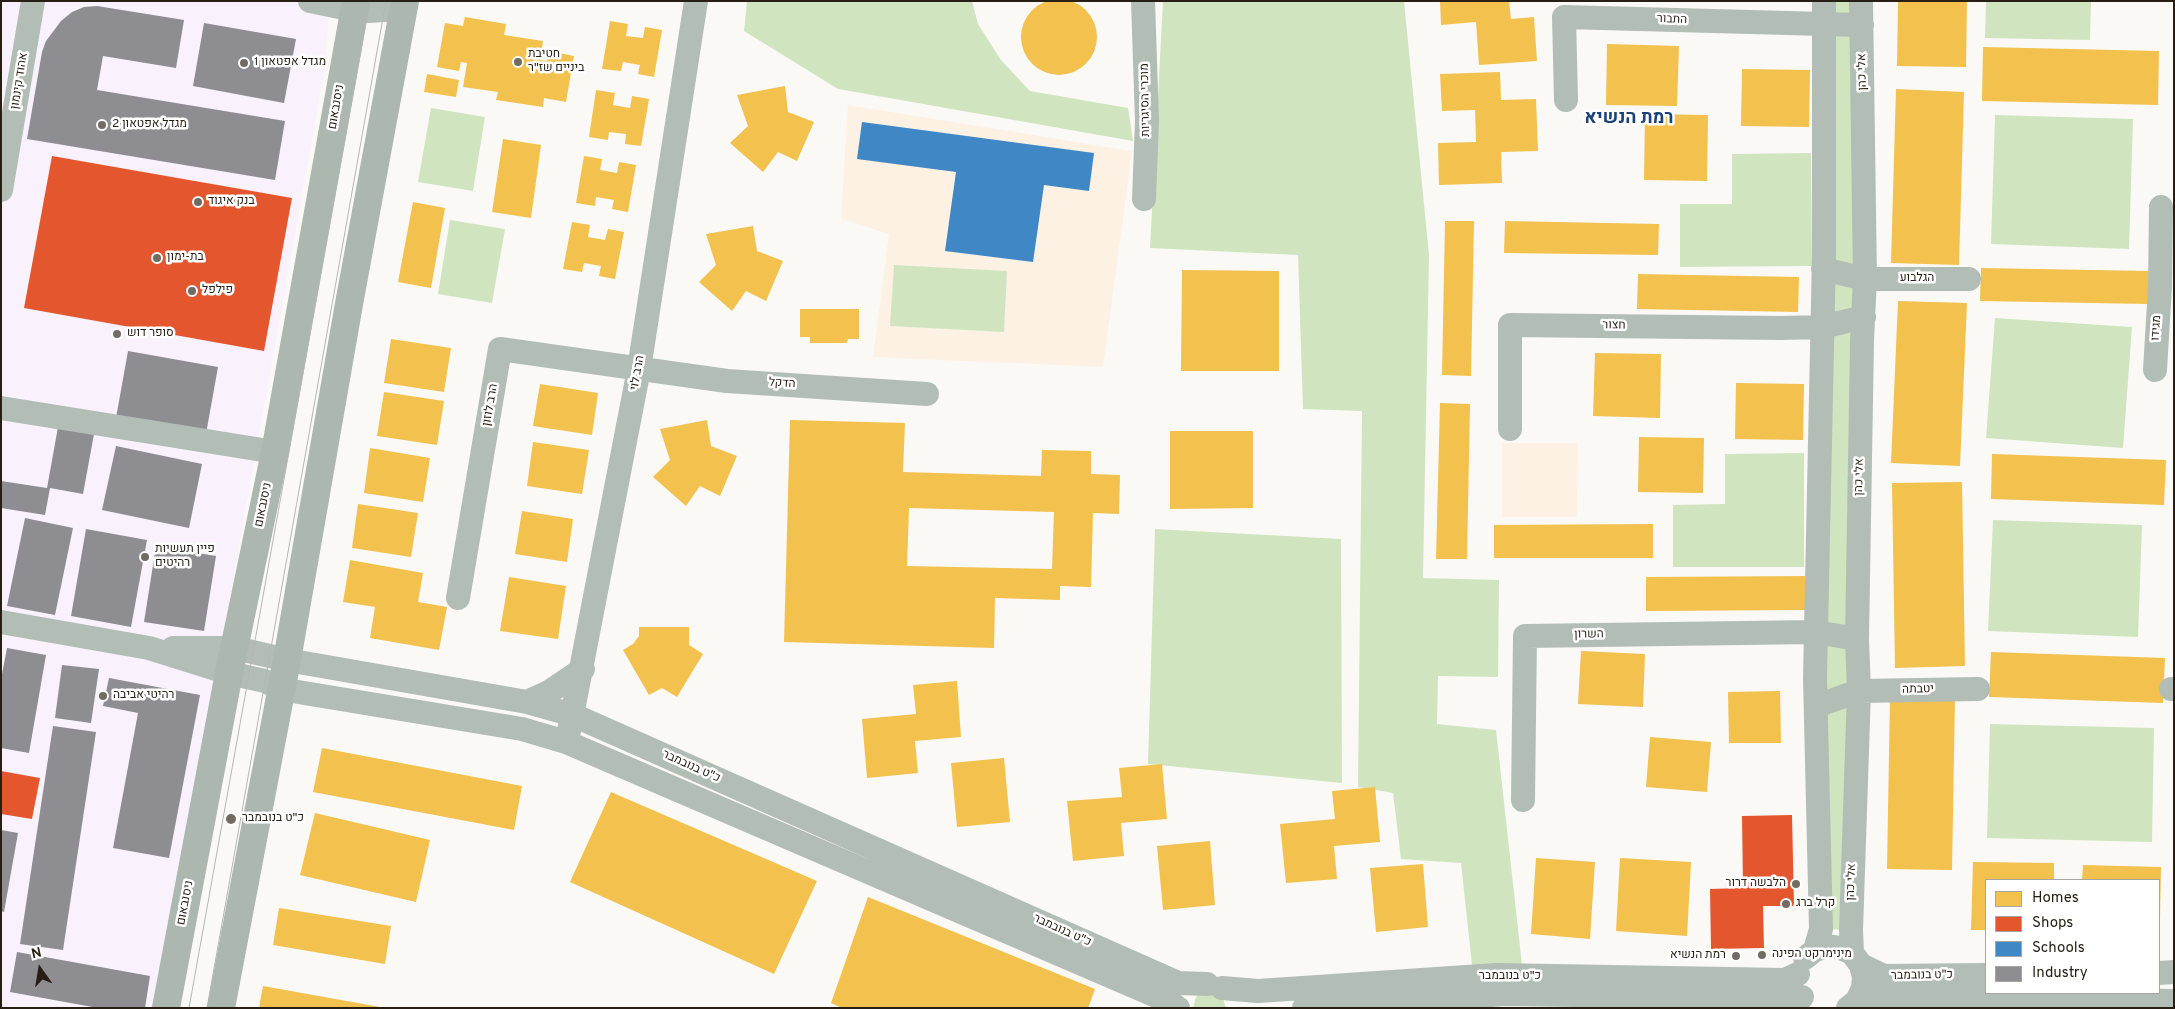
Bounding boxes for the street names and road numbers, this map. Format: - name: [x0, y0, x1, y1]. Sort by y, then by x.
- street label: התבור: [1657, 12, 1687, 28]
- street label: אהוד קינמון: [8, 52, 32, 110]
- street label: אלי כהן: [1855, 53, 1871, 91]
- street label: מוכרי הסיגריות: [1138, 63, 1154, 137]
- street label: ניסנבאום: [326, 84, 348, 130]
- street label: הגלבוע: [1900, 272, 1934, 286]
- street label: מגידו: [2149, 315, 2165, 341]
- street label: חצור: [1602, 319, 1626, 333]
- street label: הרב לוי: [628, 354, 648, 392]
- street label: הדקל: [768, 376, 796, 392]
- street label: הרב לוזון: [480, 383, 502, 427]
- street label: אלי כהן: [1852, 458, 1868, 496]
- street label: ניסנבאום: [252, 481, 276, 529]
- street label: השרון: [1574, 628, 1604, 642]
- street label: יטבתה: [1902, 683, 1934, 697]
- street label: כ"ט בנובמבר: [660, 748, 722, 786]
- street label: אלי כהן: [1844, 863, 1860, 901]
- street label: ניסנבאום: [175, 879, 197, 927]
- street label: כ"ט בנובמבר: [1031, 912, 1093, 950]
- street label: כ"ט בנובמבר: [1891, 968, 1953, 984]
- street label: כ"ט בנובמבר: [1479, 970, 1541, 984]

